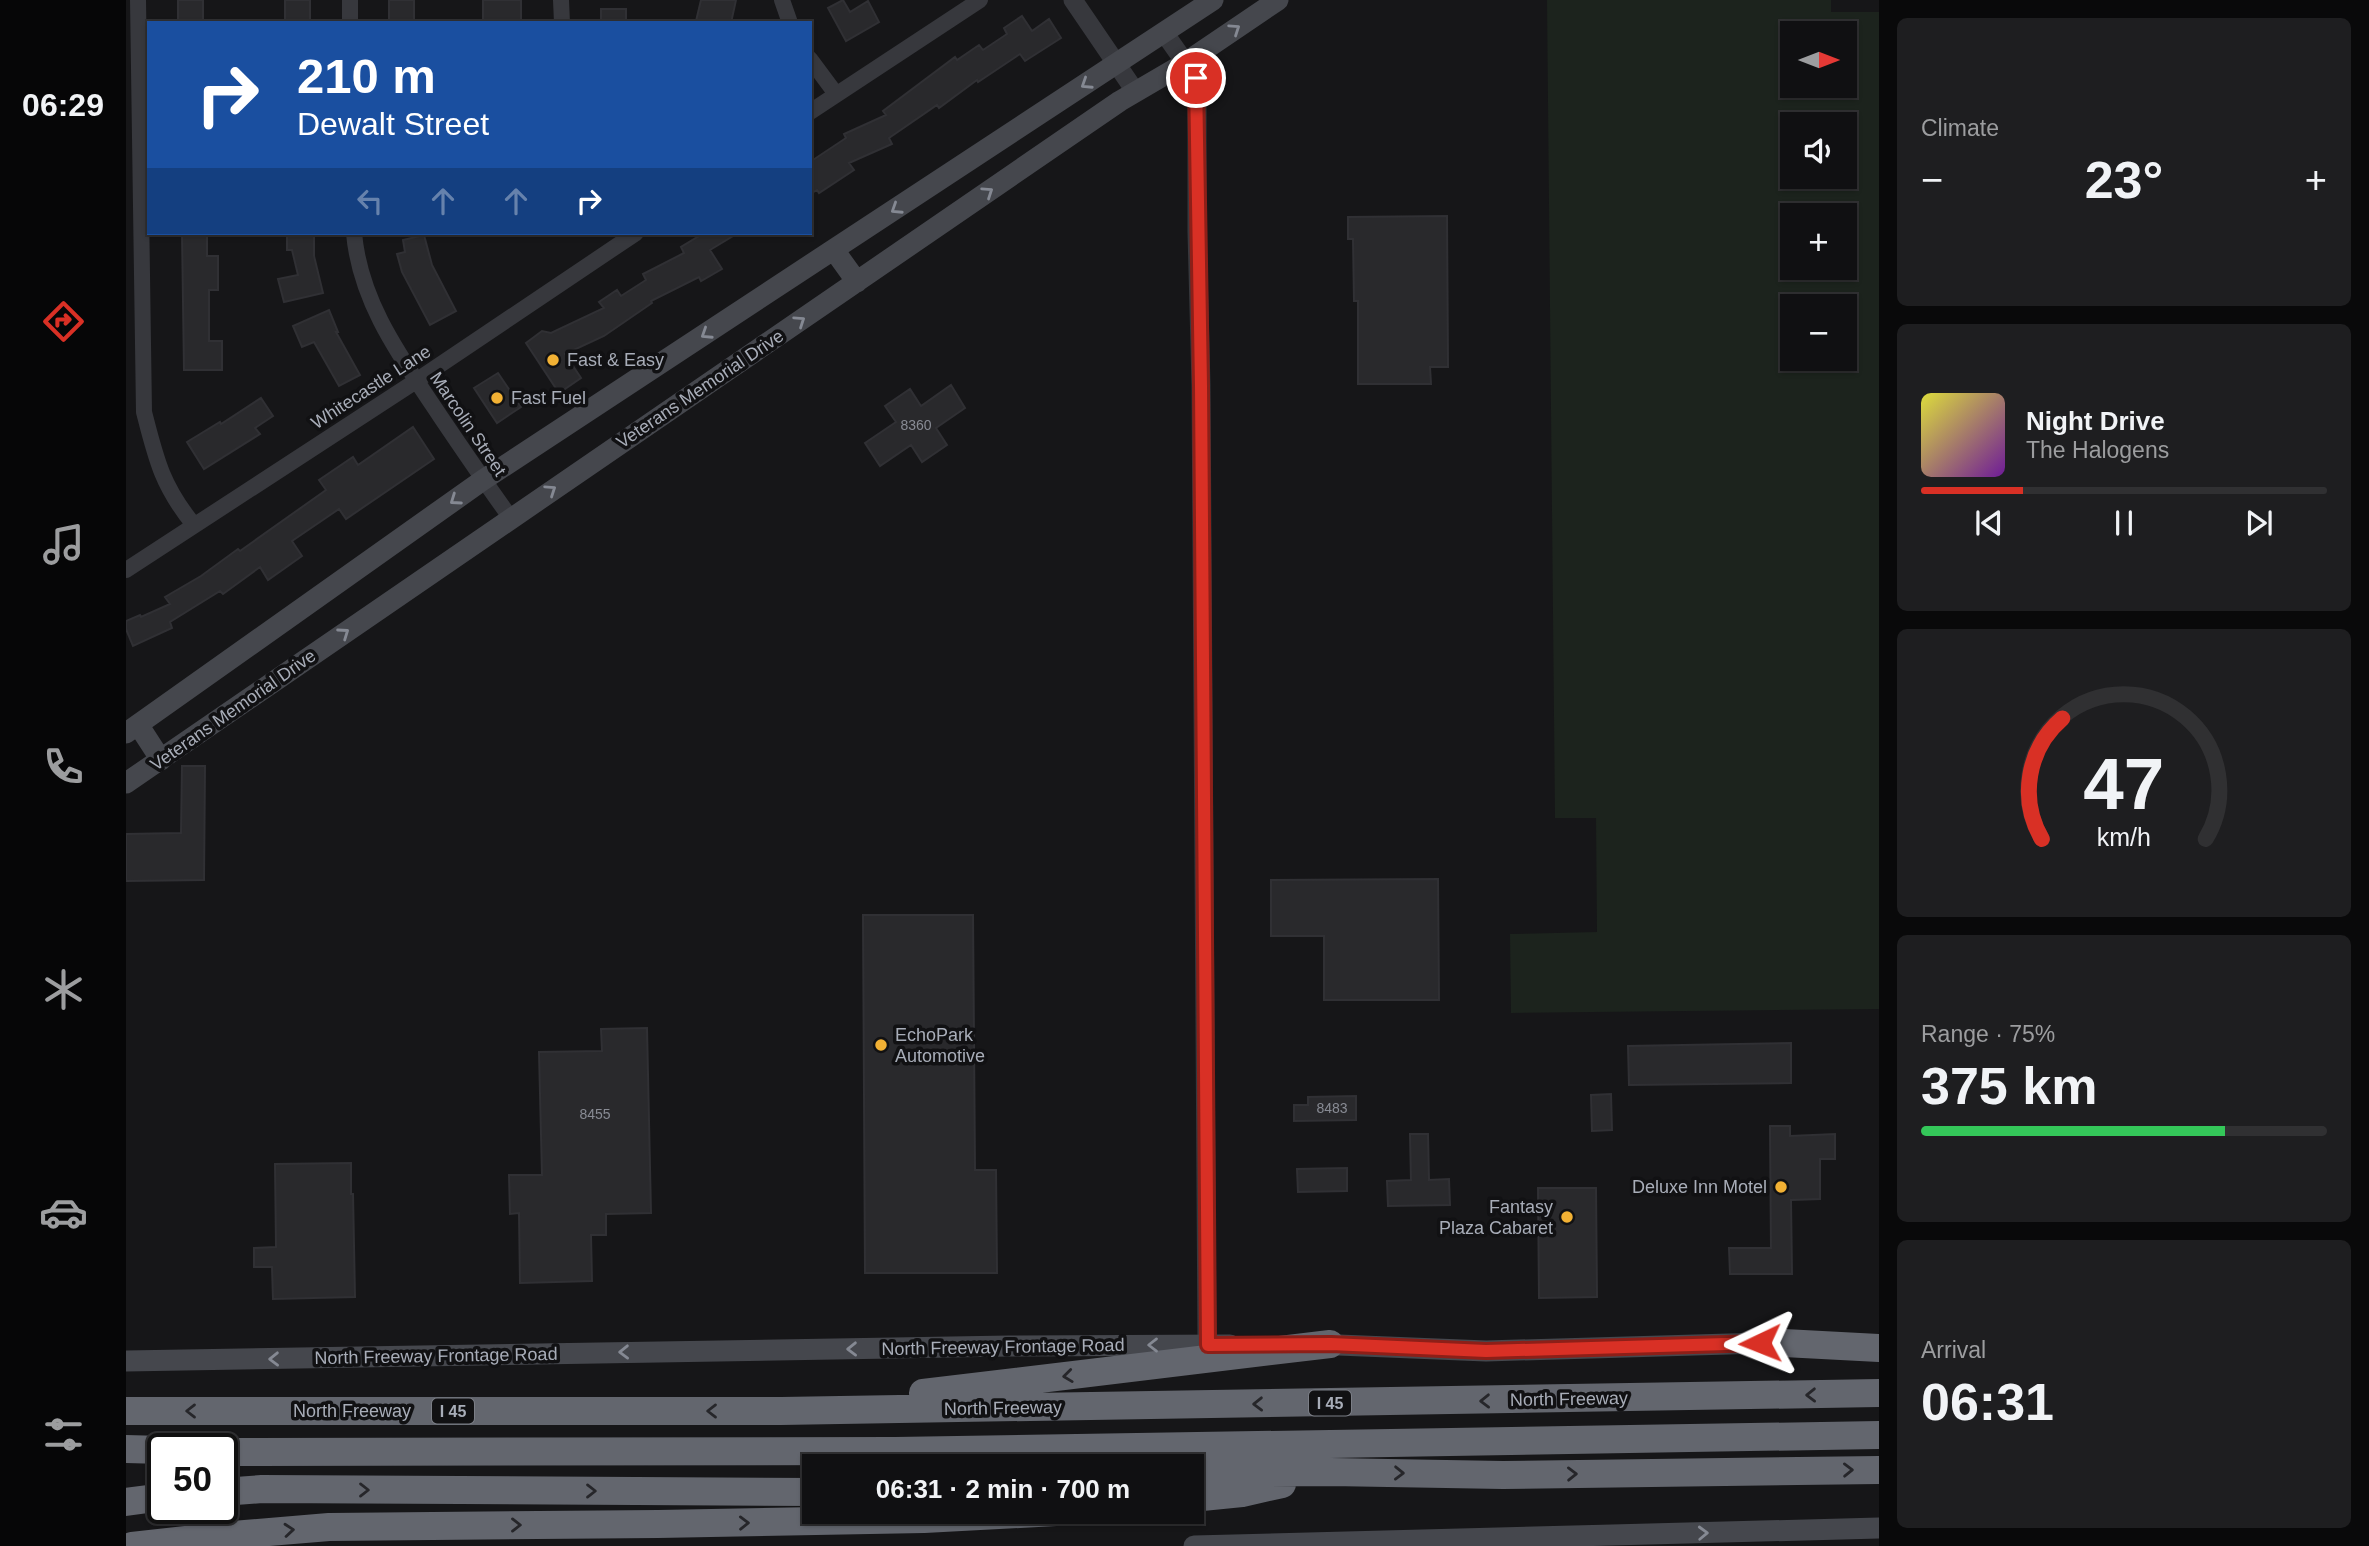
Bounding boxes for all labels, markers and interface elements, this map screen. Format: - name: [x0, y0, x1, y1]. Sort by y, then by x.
- north arrow: [1780, 21, 1857, 98]
- map controls: [1780, 21, 1857, 371]
- one-way arrow: [1227, 25, 1240, 38]
- pin: [1166, 48, 1226, 108]
- icon: right: [182, 49, 273, 140]
- text: 210 m: [297, 49, 436, 103]
- icon: arrive: [1177, 59, 1215, 97]
- one-way arrow: [1081, 75, 1094, 88]
- text: 06:29: [22, 87, 104, 123]
- text: Dewalt Street: [297, 106, 489, 142]
- button: sound: [1780, 112, 1857, 189]
- text: Climate: [1921, 115, 1999, 141]
- text: 23°: [2085, 151, 2163, 209]
- text: −: [1921, 159, 1943, 201]
- text: +: [2305, 159, 2327, 201]
- icon: left: [351, 182, 389, 220]
- icon: ahead: [424, 182, 462, 220]
- icon: ahead: [497, 182, 535, 220]
- icon: right: [570, 182, 608, 220]
- one-way arrow: [980, 188, 993, 200]
- one-way arrow: [891, 200, 904, 213]
- button: +: [1780, 203, 1857, 280]
- button: −: [1780, 294, 1857, 371]
- icon: directions: [39, 297, 88, 346]
- one-way arrow: [792, 317, 805, 329]
- one-way arrow: [701, 325, 714, 338]
- street label: Veterans Memorial Drive: [613, 326, 787, 452]
- street label: Whitecastle Lane: [308, 341, 434, 433]
- place label: Fast & Easy: [567, 350, 664, 370]
- marker: Fast & Easy: [545, 352, 561, 368]
- street label: Marcolin Street: [426, 368, 510, 480]
- place label: Fast Fuel: [511, 388, 586, 408]
- marker: Fast Fuel: [489, 390, 505, 406]
- text: Night Drive: [2026, 406, 2165, 436]
- house number: 8360: [900, 417, 932, 433]
- text: The Halogens: [2026, 437, 2169, 463]
- one-way arrow: [543, 486, 556, 498]
- one-way arrow: [451, 492, 463, 504]
- icon: previous: [1970, 504, 2008, 542]
- icon: pause: [2105, 504, 2143, 542]
- icon: next: [2240, 504, 2278, 542]
- icon: music: [39, 520, 88, 569]
- one-way arrow: [336, 629, 349, 641]
- street label: Veterans Memorial Drive: [147, 645, 319, 775]
- icon: phone: [39, 742, 88, 791]
- text: 47: [2084, 743, 2164, 824]
- text: km/h: [2097, 823, 2151, 851]
- icon: climate: [39, 965, 88, 1014]
- text: Range · 75%: [1921, 1021, 2055, 1047]
- place label: EchoPark Automotive: [895, 1025, 985, 1066]
- marker: EchoPark Automotive: [873, 1037, 889, 1053]
- text: 375 km: [1921, 1057, 2097, 1115]
- house number: 8483: [1316, 1100, 1348, 1116]
- house number: 8455: [579, 1106, 611, 1122]
- place label: Deluxe Inn Motel: [1632, 1177, 1767, 1197]
- marker: Deluxe Inn Motel: [1773, 1179, 1789, 1195]
- icon: car: [39, 1188, 88, 1237]
- place label: Fantasy Plaza Cabaret: [1439, 1197, 1553, 1238]
- marker: Fantasy Plaza Cabaret: [1559, 1209, 1575, 1225]
- position arrow: [1723, 1306, 1797, 1380]
- street label: North Freeway Frontage Road: [881, 1335, 1125, 1359]
- one-way arrow: [1147, 1337, 1158, 1353]
- text: Arrival: [1921, 1337, 1986, 1363]
- one-way arrow: [846, 1341, 857, 1357]
- street label: North Freeway Frontage Road: [314, 1344, 558, 1368]
- one-way arrow: [619, 1345, 630, 1360]
- one-way arrow: [269, 1351, 280, 1366]
- one-way arrow: [1062, 1368, 1074, 1383]
- text: 06:31: [1921, 1373, 2054, 1431]
- one-way arrow: [1805, 1387, 1816, 1402]
- street label: North Freeway: [1510, 1388, 1628, 1410]
- road number: I 45: [1309, 1390, 1351, 1415]
- one-way arrow: [1480, 1393, 1490, 1409]
- one-way arrow: [1252, 1396, 1263, 1412]
- street label: North Freeway: [944, 1397, 1062, 1419]
- road number: I 45: [432, 1399, 474, 1424]
- street label: North Freeway: [293, 1401, 411, 1421]
- one-way arrow: [185, 1403, 196, 1419]
- one-way arrow: [707, 1403, 717, 1419]
- icon: filters: [39, 1410, 88, 1459]
- speed limit sign: 50: [147, 1433, 238, 1524]
- one-way arrow: [1843, 1462, 1854, 1478]
- one-way arrow: [1395, 1465, 1405, 1481]
- one-way arrow: [1567, 1466, 1577, 1482]
- text: 06:31 · 2 min · 700 m: [876, 1474, 1130, 1504]
- one-way arrow: [359, 1482, 370, 1498]
- one-way arrow: [587, 1483, 597, 1499]
- one-way arrow: [738, 1515, 749, 1530]
- one-way arrow: [511, 1517, 522, 1533]
- one-way arrow: [283, 1523, 294, 1538]
- one-way arrow: [1697, 1526, 1708, 1541]

